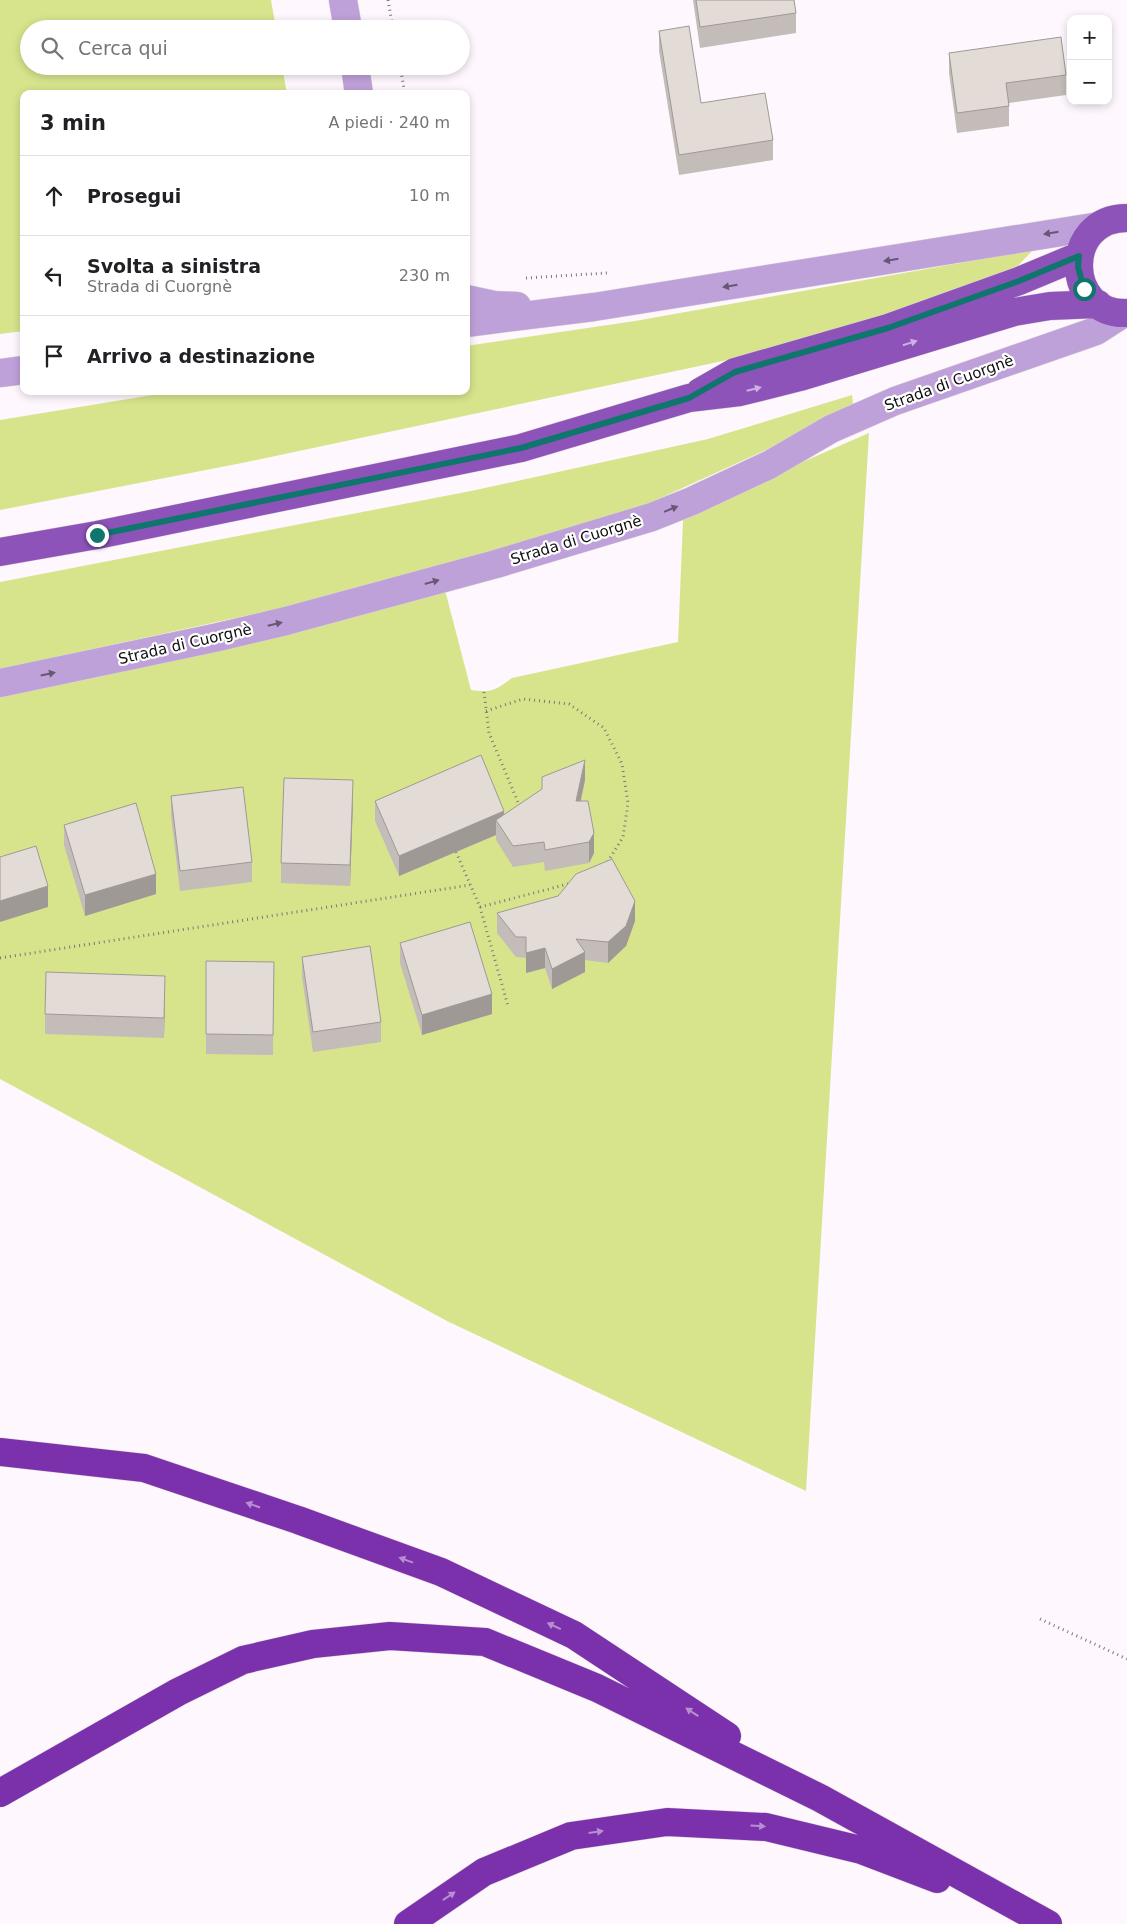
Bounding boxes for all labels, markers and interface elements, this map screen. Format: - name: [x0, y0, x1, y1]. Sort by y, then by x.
- map controls: [1067, 15, 1112, 105]
- button: +: [1067, 15, 1112, 60]
- search box: [20, 20, 470, 75]
- icon: search: [38, 34, 66, 62]
- text: Cerca qui: [78, 37, 168, 59]
- button: −: [1067, 60, 1112, 105]
- text: 3 min: [40, 111, 106, 135]
- text: A piedi · 240 m: [328, 113, 450, 132]
- icon: ahead: [40, 182, 68, 210]
- text: Prosegui: [87, 185, 181, 207]
- text: 10 m: [409, 186, 450, 205]
- one-way arrow: [1043, 230, 1059, 238]
- text: Svolta a sinistra: [87, 255, 261, 277]
- one-way arrow: [882, 256, 898, 264]
- icon: left: [40, 262, 68, 290]
- text: 230 m: [399, 266, 450, 285]
- text: Strada di Cuorgnè: [87, 277, 232, 296]
- route start: [1073, 278, 1096, 301]
- one-way arrow: [722, 282, 738, 290]
- one-way arrow: [903, 339, 918, 347]
- icon: arrive: [40, 342, 68, 370]
- text: Arrivo a destinazione: [87, 345, 315, 367]
- street label: Strada di Cuorgnè: [882, 351, 1016, 415]
- one-way arrow: [747, 384, 762, 392]
- one-way arrow: [664, 505, 678, 513]
- street label: Strada di Cuorgnè: [508, 512, 644, 568]
- route end: [86, 524, 109, 547]
- one-way arrow: [424, 577, 439, 585]
- street label: Strada di Cuorgnè: [117, 620, 253, 668]
- one-way arrow: [267, 620, 282, 628]
- one-way arrow: [40, 669, 56, 677]
- one-way arrow: [246, 1501, 261, 1508]
- one-way arrow: [399, 1556, 414, 1563]
- one-way arrow: [547, 1622, 562, 1630]
- one-way arrow: [685, 1708, 699, 1717]
- one-way arrow: [750, 1823, 766, 1831]
- one-way arrow: [588, 1828, 604, 1836]
- one-way arrow: [442, 1892, 455, 1901]

